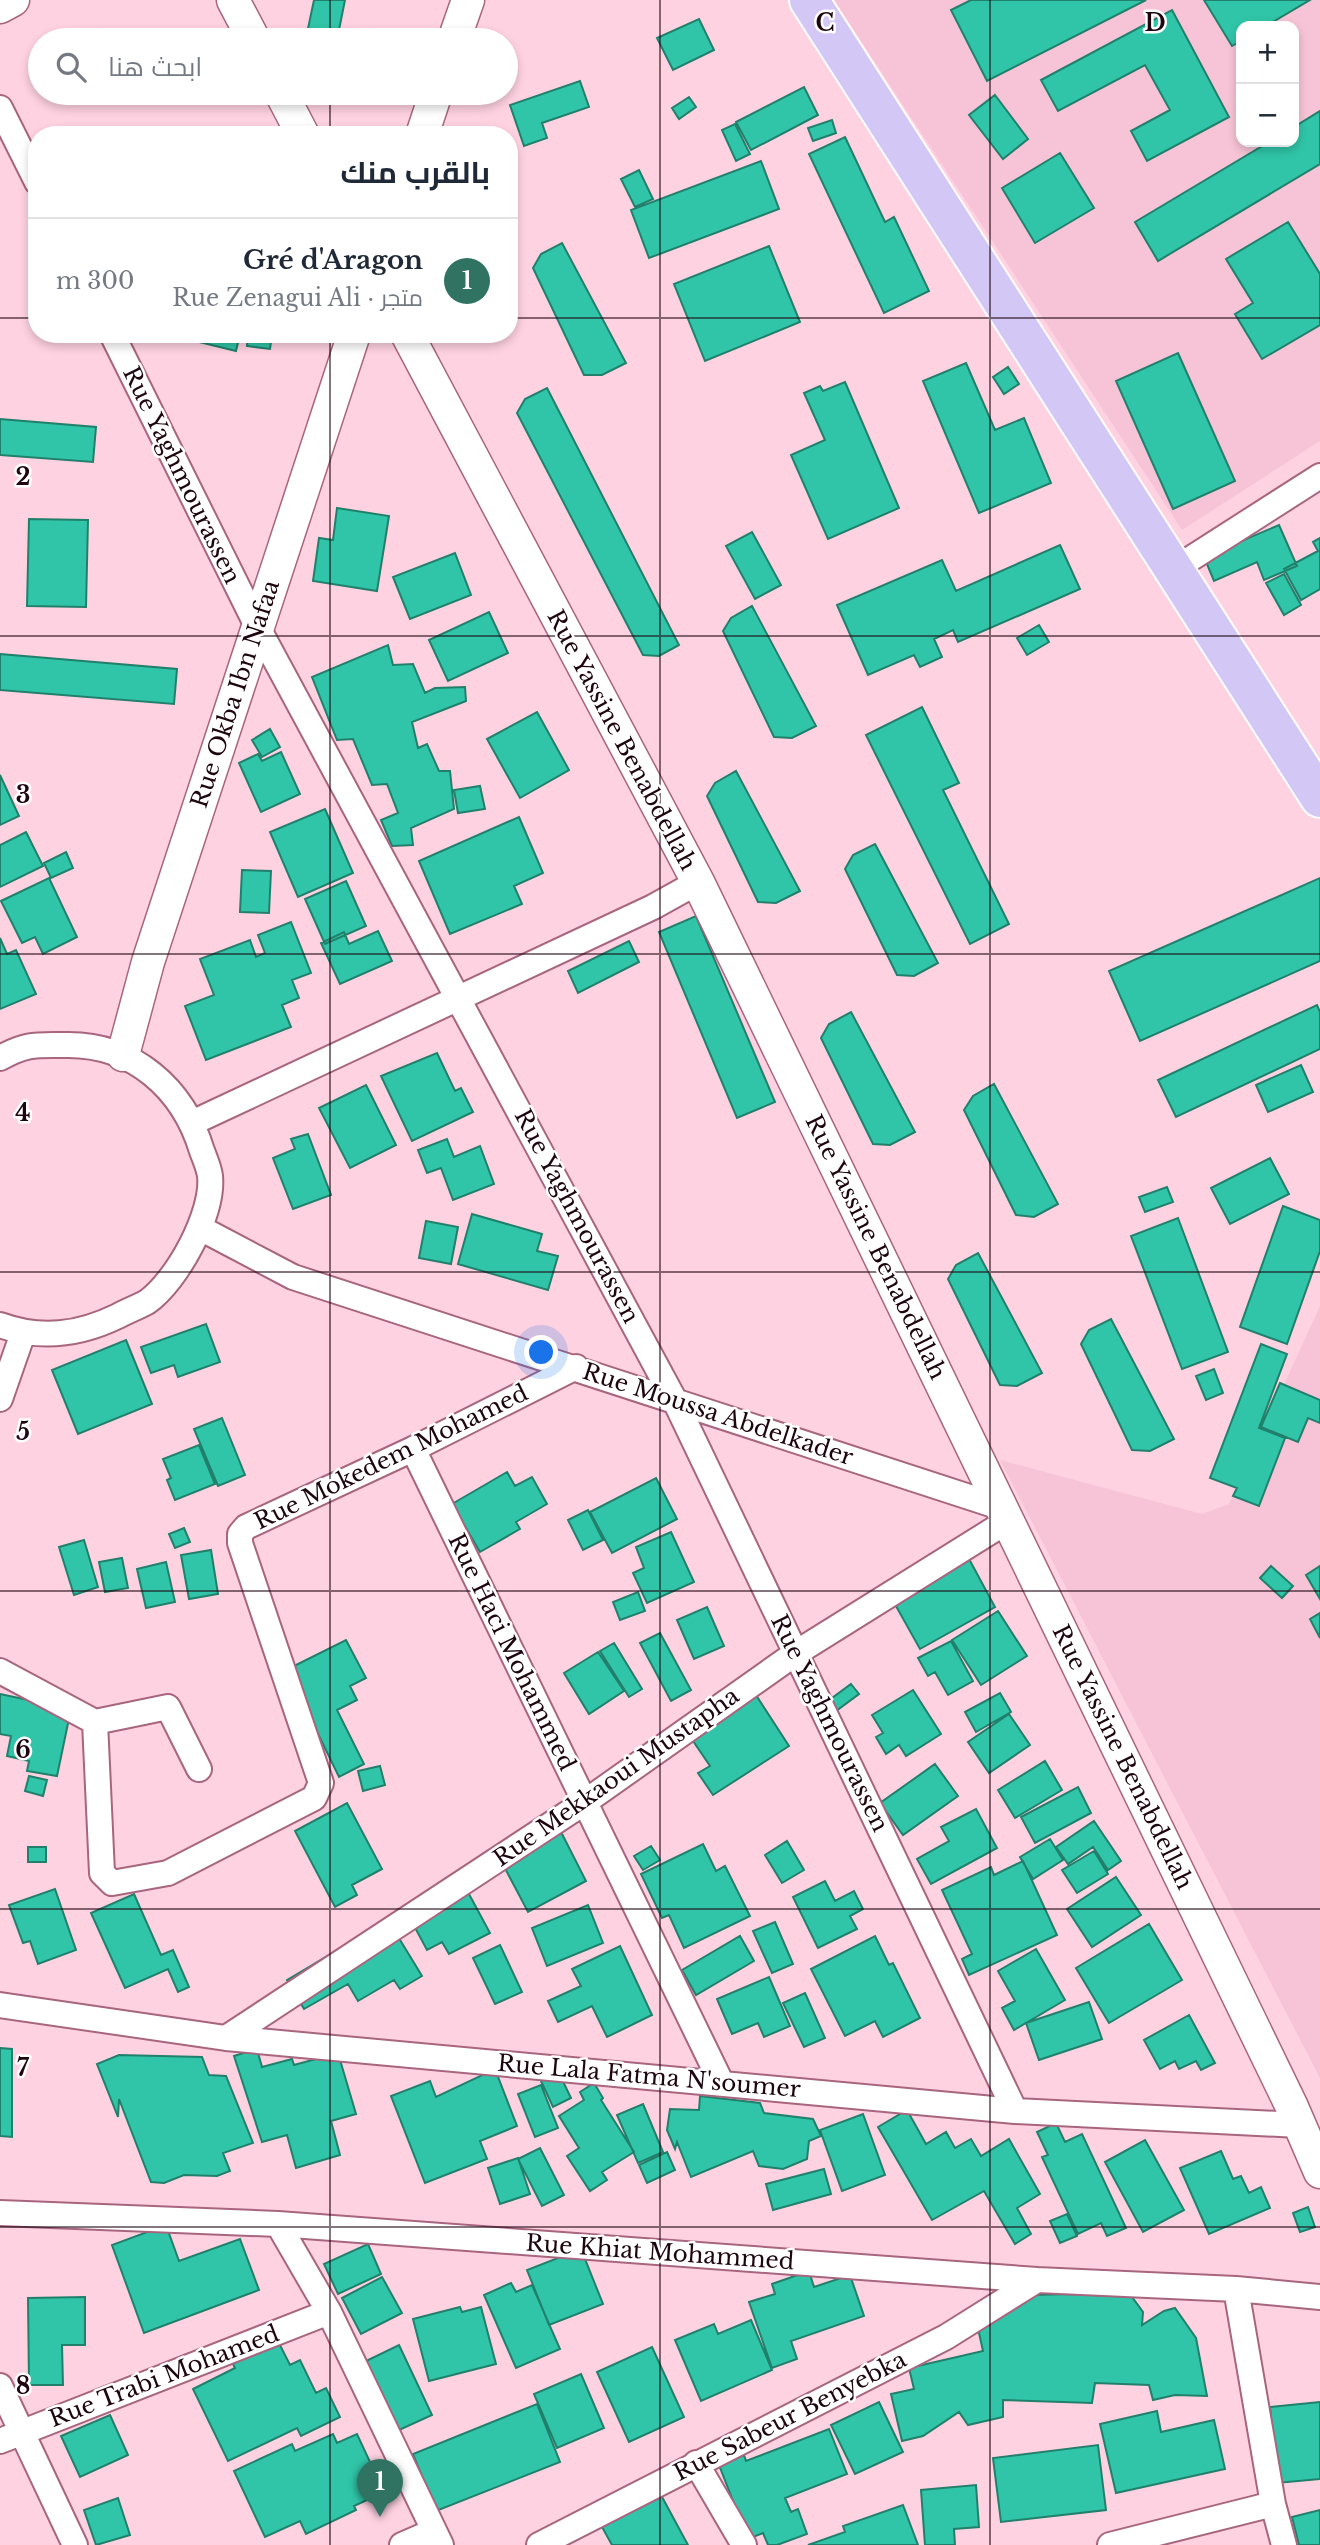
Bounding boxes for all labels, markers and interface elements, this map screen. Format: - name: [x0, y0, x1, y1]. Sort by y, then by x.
- text: C: [816, 9, 834, 37]
- text: D: [1144, 9, 1166, 37]
- map controls: [1236, 21, 1299, 147]
- button: +: [1236, 21, 1299, 84]
- search box: [28, 28, 518, 105]
- icon: search: [52, 48, 90, 86]
- text: ابحث هنا: [108, 51, 202, 83]
- button: −: [1236, 84, 1299, 147]
- text: بالقرب منك: [341, 154, 490, 191]
- text: Gré d'Aragon: [243, 244, 423, 276]
- text: 300 m: [56, 267, 134, 295]
- text: 1: [462, 267, 472, 295]
- text: متجر · Rue Zenagui Ali: [172, 284, 423, 312]
- street label: Rue Yaghmourassen: [117, 362, 247, 588]
- text: 2: [16, 463, 30, 491]
- street label: Rue Okba Ibn Nafaa: [185, 576, 285, 811]
- street label: Rue Yassine Benabdellah: [541, 605, 703, 875]
- text: 3: [16, 781, 30, 809]
- text: 4: [15, 1099, 31, 1127]
- street label: Rue Yaghmourassen: [509, 1104, 645, 1328]
- street label: Rue Yassine Benabdellah: [800, 1110, 952, 1384]
- your location: [524, 1335, 558, 1369]
- street label: Rue Moussa Abdelkader: [579, 1357, 857, 1471]
- street label: Rue Mokedem Mohamed: [250, 1379, 532, 1535]
- text: 5: [16, 1418, 30, 1446]
- street label: Rue Haci Mohammed: [442, 1529, 582, 1775]
- street label: Rue Yaghmourassen: [765, 1610, 895, 1836]
- street label: Rue Yassine Benabdellah: [1047, 1620, 1199, 1894]
- street label: Rue Mekkaoui Mustapha: [488, 1681, 744, 1873]
- text: 6: [15, 1736, 31, 1764]
- street label: Rue Lala Fatma N'soumer: [496, 2049, 802, 2103]
- text: 7: [17, 2054, 30, 2082]
- street label: Rue Khiat Mohammed: [525, 2229, 795, 2275]
- street label: Rue Trabi Mohamed: [45, 2319, 283, 2433]
- street label: Rue Sabeur Benyebka: [669, 2345, 911, 2487]
- text: 8: [16, 2372, 30, 2400]
- pin: 1: [357, 2459, 403, 2517]

